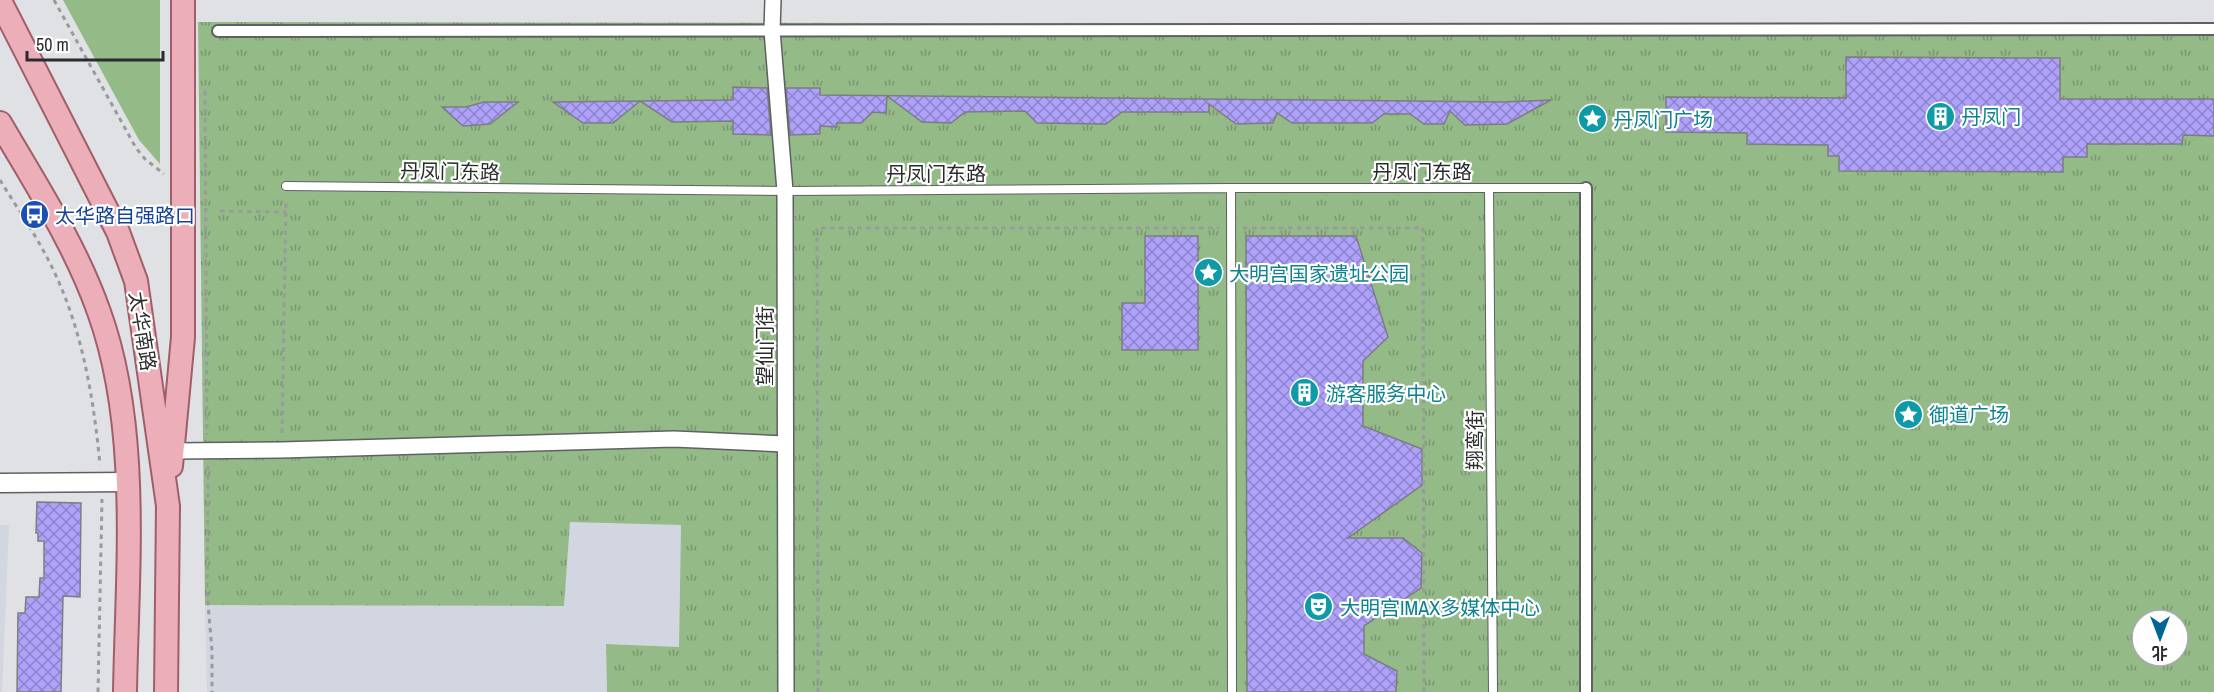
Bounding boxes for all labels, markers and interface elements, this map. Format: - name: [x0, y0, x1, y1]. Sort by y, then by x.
- scale bar: [27, 24, 164, 62]
- text: 50 m: [36, 32, 69, 57]
- building icon: 丹凤门: [1924, 100, 1956, 132]
- place icon: 丹凤门广场: [1576, 103, 1608, 135]
- place label: 丹凤门: [1961, 103, 2021, 130]
- place label: 丹凤门广场: [1613, 106, 1713, 133]
- street label: 丹凤门东路: [400, 157, 500, 185]
- street label: 丹凤门东路: [1372, 158, 1472, 185]
- street label: 丹凤门东路: [886, 160, 986, 187]
- bus stop icon: 太华路自强路口: [18, 199, 50, 231]
- place label: 太华路自强路口: [55, 202, 195, 229]
- place icon: 大明宫国家遗址公园: [1192, 257, 1224, 289]
- place label: 大明宫国家遗址公园: [1229, 260, 1409, 287]
- street label: 太华南路: [123, 289, 163, 373]
- street label: 望仙门街: [751, 306, 778, 386]
- building icon: 游客服务中心: [1289, 377, 1321, 409]
- place label: 游客服务中心: [1326, 380, 1446, 407]
- place icon: 御道广场: [1892, 398, 1924, 430]
- place label: 御道广场: [1929, 401, 2009, 428]
- street label: 翔鸾街: [1461, 410, 1488, 470]
- theatre icon: 大明宫IMAX多媒体中心: [1303, 591, 1335, 623]
- place label: 大明宫IMAX多媒体中心: [1340, 594, 1540, 621]
- north arrow: [2130, 608, 2190, 668]
- text: 北: [2152, 642, 2168, 664]

